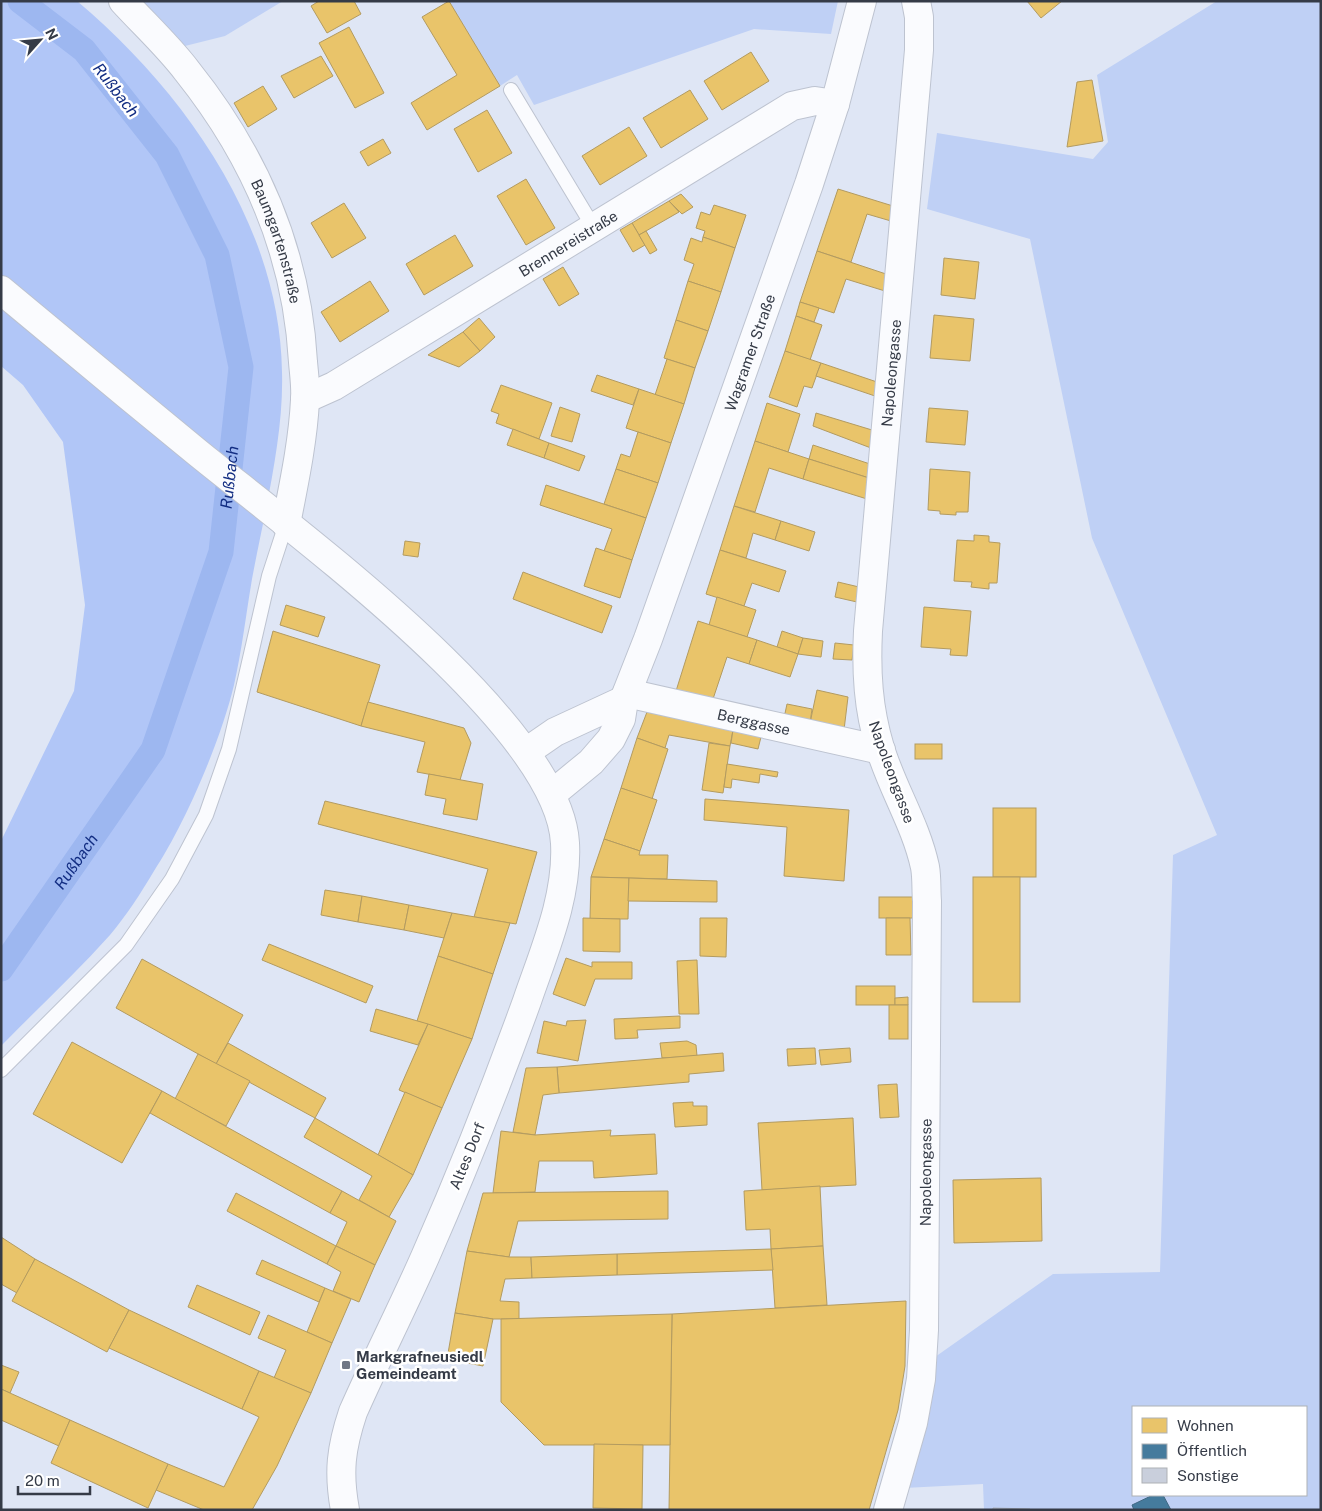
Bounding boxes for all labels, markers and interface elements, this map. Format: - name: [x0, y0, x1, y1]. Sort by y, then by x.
- north arrow: [15, 15, 65, 65]
- text: N: [42, 26, 61, 43]
- water label: Rußbach: [89, 59, 143, 121]
- street label: Baumgartenstraße: [248, 176, 305, 305]
- street label: Brennereistraße: [515, 206, 620, 280]
- street label: Wagramer Straße: [721, 292, 778, 413]
- street label: Napoleongasse: [877, 319, 904, 427]
- water label: Rußbach: [216, 445, 242, 510]
- street label: Berggasse: [716, 705, 792, 738]
- street label: Napoleongasse: [866, 718, 918, 826]
- water label: Rußbach: [50, 830, 102, 893]
- street label: Napoleongasse: [916, 1118, 934, 1226]
- street label: Altes Dorf: [446, 1120, 488, 1192]
- place label: Markgrafneusiedl Gemeindeamt: [356, 1348, 484, 1382]
- marker: Markgrafneusiedl Gemeindeamt: [340, 1359, 352, 1371]
- legend: [1132, 1406, 1307, 1496]
- text: Wohnen: [1177, 1417, 1234, 1434]
- text: Öffentlich: [1177, 1441, 1247, 1459]
- scale bar: [18, 1464, 90, 1496]
- text: Sonstige: [1177, 1467, 1239, 1484]
- text: 20 m: [25, 1472, 60, 1489]

